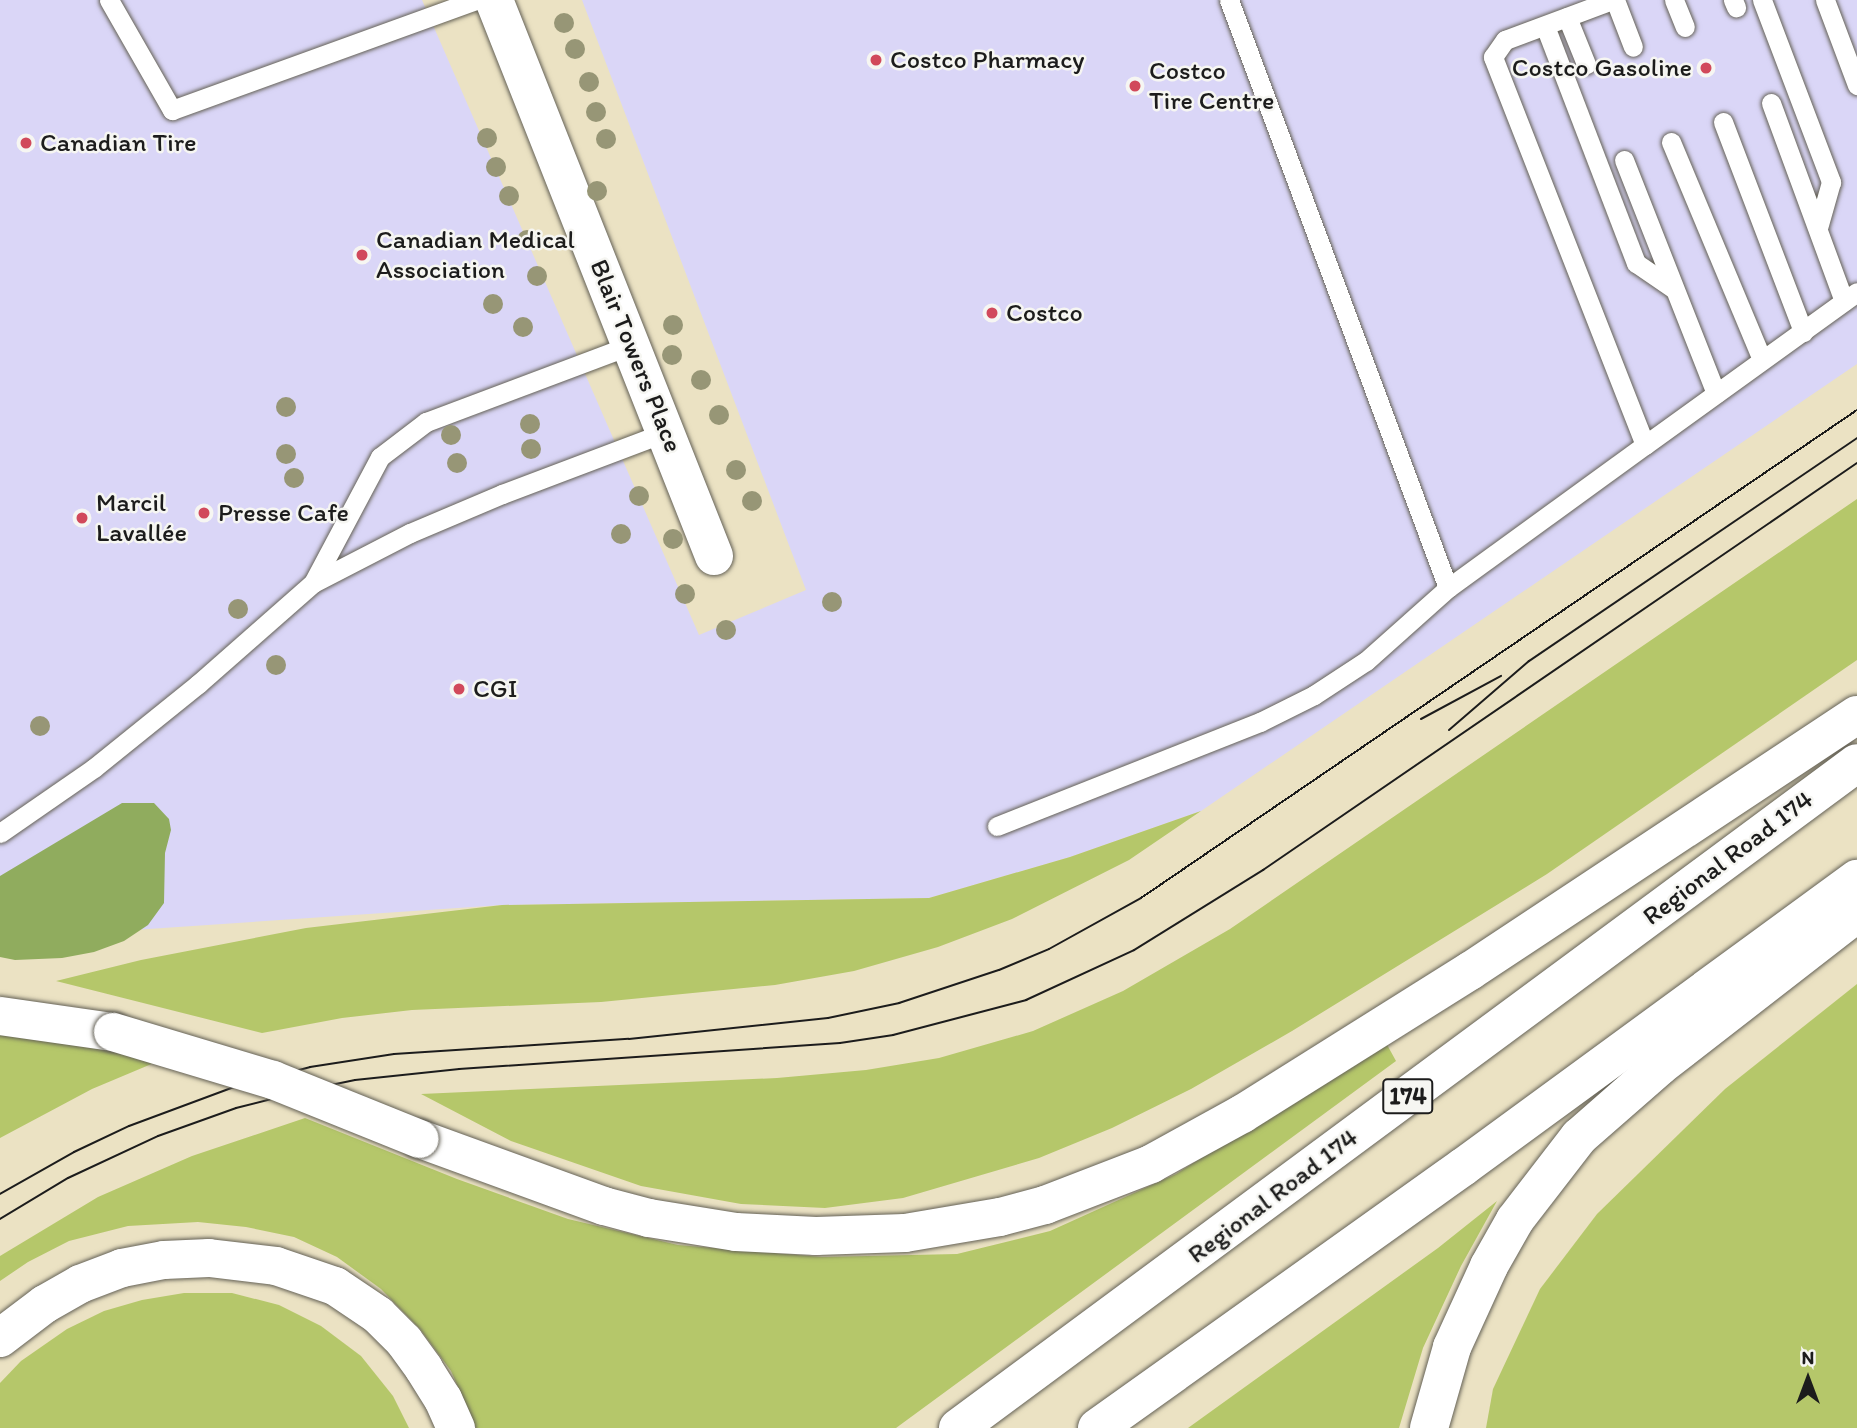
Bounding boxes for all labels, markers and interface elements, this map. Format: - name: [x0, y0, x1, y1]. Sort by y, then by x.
- place label: Costco Pharmacy: [890, 44, 1084, 76]
- marker: Costco Pharmacy: [868, 52, 884, 68]
- place label: Costco Gasoline: [1512, 52, 1692, 84]
- place label: Costco Tire Centre: [1149, 55, 1275, 116]
- marker: Costco Gasoline: [1698, 60, 1714, 76]
- marker: Costco Tire Centre: [1127, 78, 1143, 94]
- place label: Canadian Tire: [40, 127, 196, 159]
- marker: Canadian Tire: [18, 135, 34, 151]
- place label: Canadian Medical Association: [376, 224, 575, 286]
- marker: Canadian Medical Association: [354, 247, 370, 263]
- street label: Blair Towers Place: [584, 256, 688, 456]
- place label: Costco: [1006, 297, 1083, 329]
- marker: Costco: [984, 305, 1000, 321]
- place label: Marcil Lavallée: [96, 487, 187, 548]
- place label: Presse Cafe: [218, 497, 349, 529]
- marker: Presse Cafe: [196, 505, 212, 521]
- marker: Marcil Lavallée: [74, 510, 90, 526]
- place label: CGI: [473, 673, 517, 705]
- marker: CGI: [451, 681, 467, 697]
- street label: Regional Road 174: [1637, 784, 1819, 932]
- road number: 174: [1382, 1076, 1434, 1116]
- street label: Regional Road 174: [1182, 1122, 1364, 1270]
- north arrow: [1773, 1344, 1843, 1414]
- text: N: [1802, 1346, 1814, 1369]

